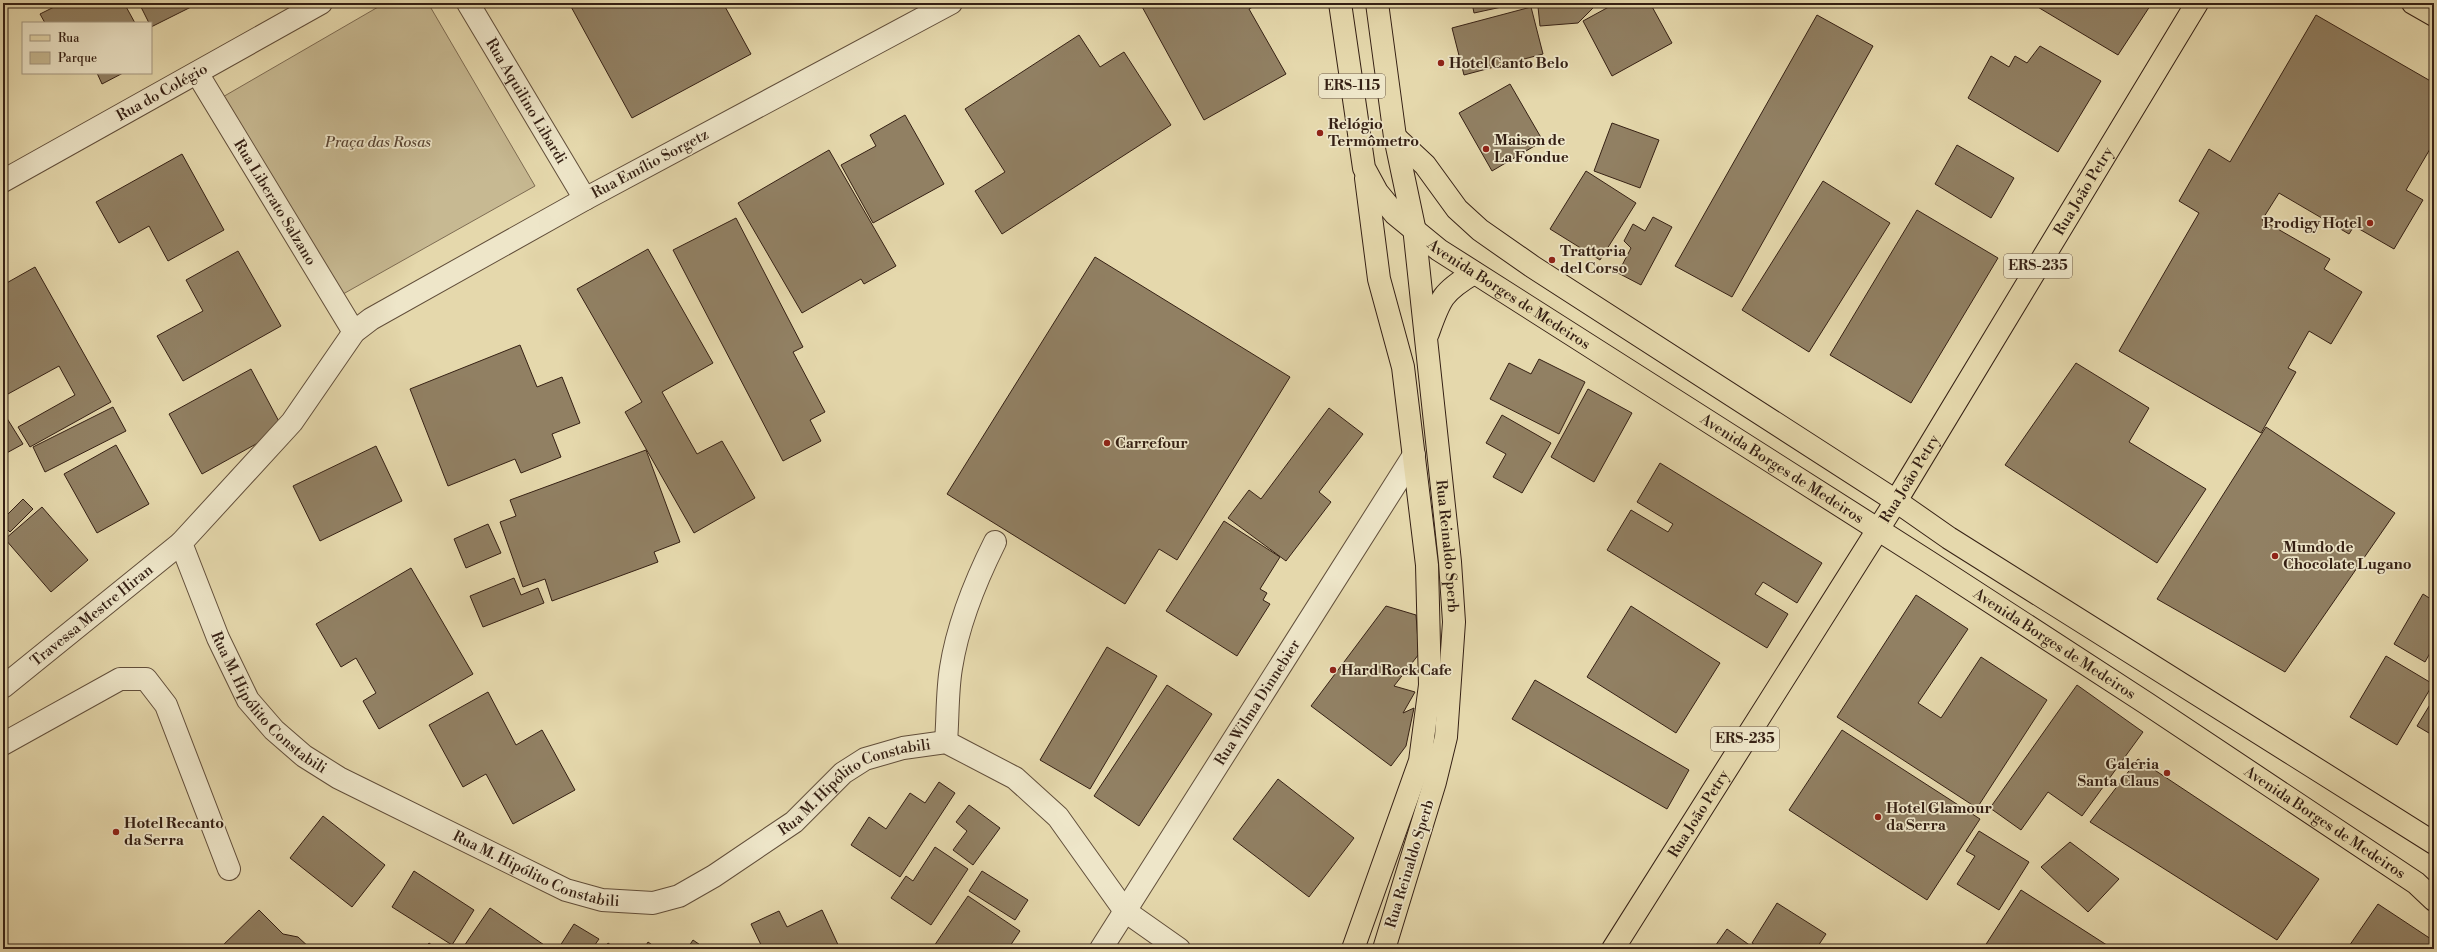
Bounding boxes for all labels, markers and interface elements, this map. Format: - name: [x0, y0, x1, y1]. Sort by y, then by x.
- legend: [22, 22, 152, 74]
- text: Rua: [58, 31, 80, 46]
- street label: Rua Aquilino Libardi: [482, 35, 571, 167]
- text: Parque: [58, 51, 97, 66]
- place label: Hotel Canto Belo: [1449, 54, 1569, 73]
- marker: Hotel Canto Belo: [1436, 58, 1446, 68]
- street label: Rua do Colégio: [113, 59, 211, 125]
- road number: ERS-115: [1319, 74, 1385, 98]
- place label: Relógio Termômetro: [1328, 115, 1419, 151]
- street label: Rua Emílio Sorgetz: [588, 125, 712, 203]
- marker: Relógio Termômetro: [1315, 128, 1325, 138]
- place label: Maison de La Fondue: [1494, 131, 1569, 167]
- park label: Praça das Rosas: [324, 133, 431, 152]
- street label: Rua Liberato Salzano: [230, 136, 321, 269]
- street label: Rua João Petry: [2049, 143, 2118, 239]
- marker: Maison de La Fondue: [1481, 144, 1491, 154]
- place label: Prodigy Hotel: [2263, 214, 2362, 233]
- marker: Prodigy Hotel: [2365, 218, 2375, 228]
- street label: Avenida Borges de Medeiros: [1423, 234, 1594, 353]
- place label: Trattoria del Corso: [1560, 242, 1627, 278]
- road number: ERS-235: [2004, 254, 2072, 278]
- marker: Trattoria del Corso: [1547, 255, 1557, 265]
- street label: Avenida Borges de Medeiros: [1696, 409, 1867, 528]
- street label: Rua João Petry: [1875, 430, 1944, 526]
- place label: Carrefour: [1115, 434, 1188, 453]
- marker: Carrefour: [1102, 438, 1112, 448]
- street label: Rua Reinaldo Sperb: [1432, 479, 1463, 613]
- place label: Mundo de Chocolate Lugano: [2283, 538, 2412, 574]
- marker: Mundo de Chocolate Lugano: [2270, 551, 2280, 561]
- street label: Travessa Mestre Hiran: [26, 560, 157, 671]
- street label: Avenida Borges de Medeiros: [1969, 583, 2140, 703]
- street label: Rua M. Hipólito Constabili: [207, 629, 330, 778]
- street label: Rua Wilma Dinnebier: [1210, 635, 1305, 769]
- place label: Hard Rock Cafe: [1341, 661, 1452, 680]
- marker: Hard Rock Cafe: [1328, 665, 1338, 675]
- road number: ERS-235: [1711, 727, 1779, 751]
- street label: Rua M. Hipólito Constabili: [774, 735, 932, 840]
- place label: Galeria Santa Claus: [2078, 755, 2160, 791]
- street label: Avenida Borges de Medeiros: [2240, 761, 2409, 883]
- street label: Rua João Petry: [1664, 766, 1734, 861]
- marker: Galeria Santa Claus: [2162, 768, 2172, 778]
- street label: Rua Reinaldo Sperb: [1381, 798, 1439, 930]
- place label: Hotel Glamour da Serra: [1886, 799, 1992, 835]
- marker: Hotel Glamour da Serra: [1873, 812, 1883, 822]
- place label: Hotel Recanto da Serra: [124, 814, 224, 850]
- street label: Rua M. Hipólito Constabili: [450, 826, 620, 911]
- marker: Hotel Recanto da Serra: [111, 827, 121, 837]

